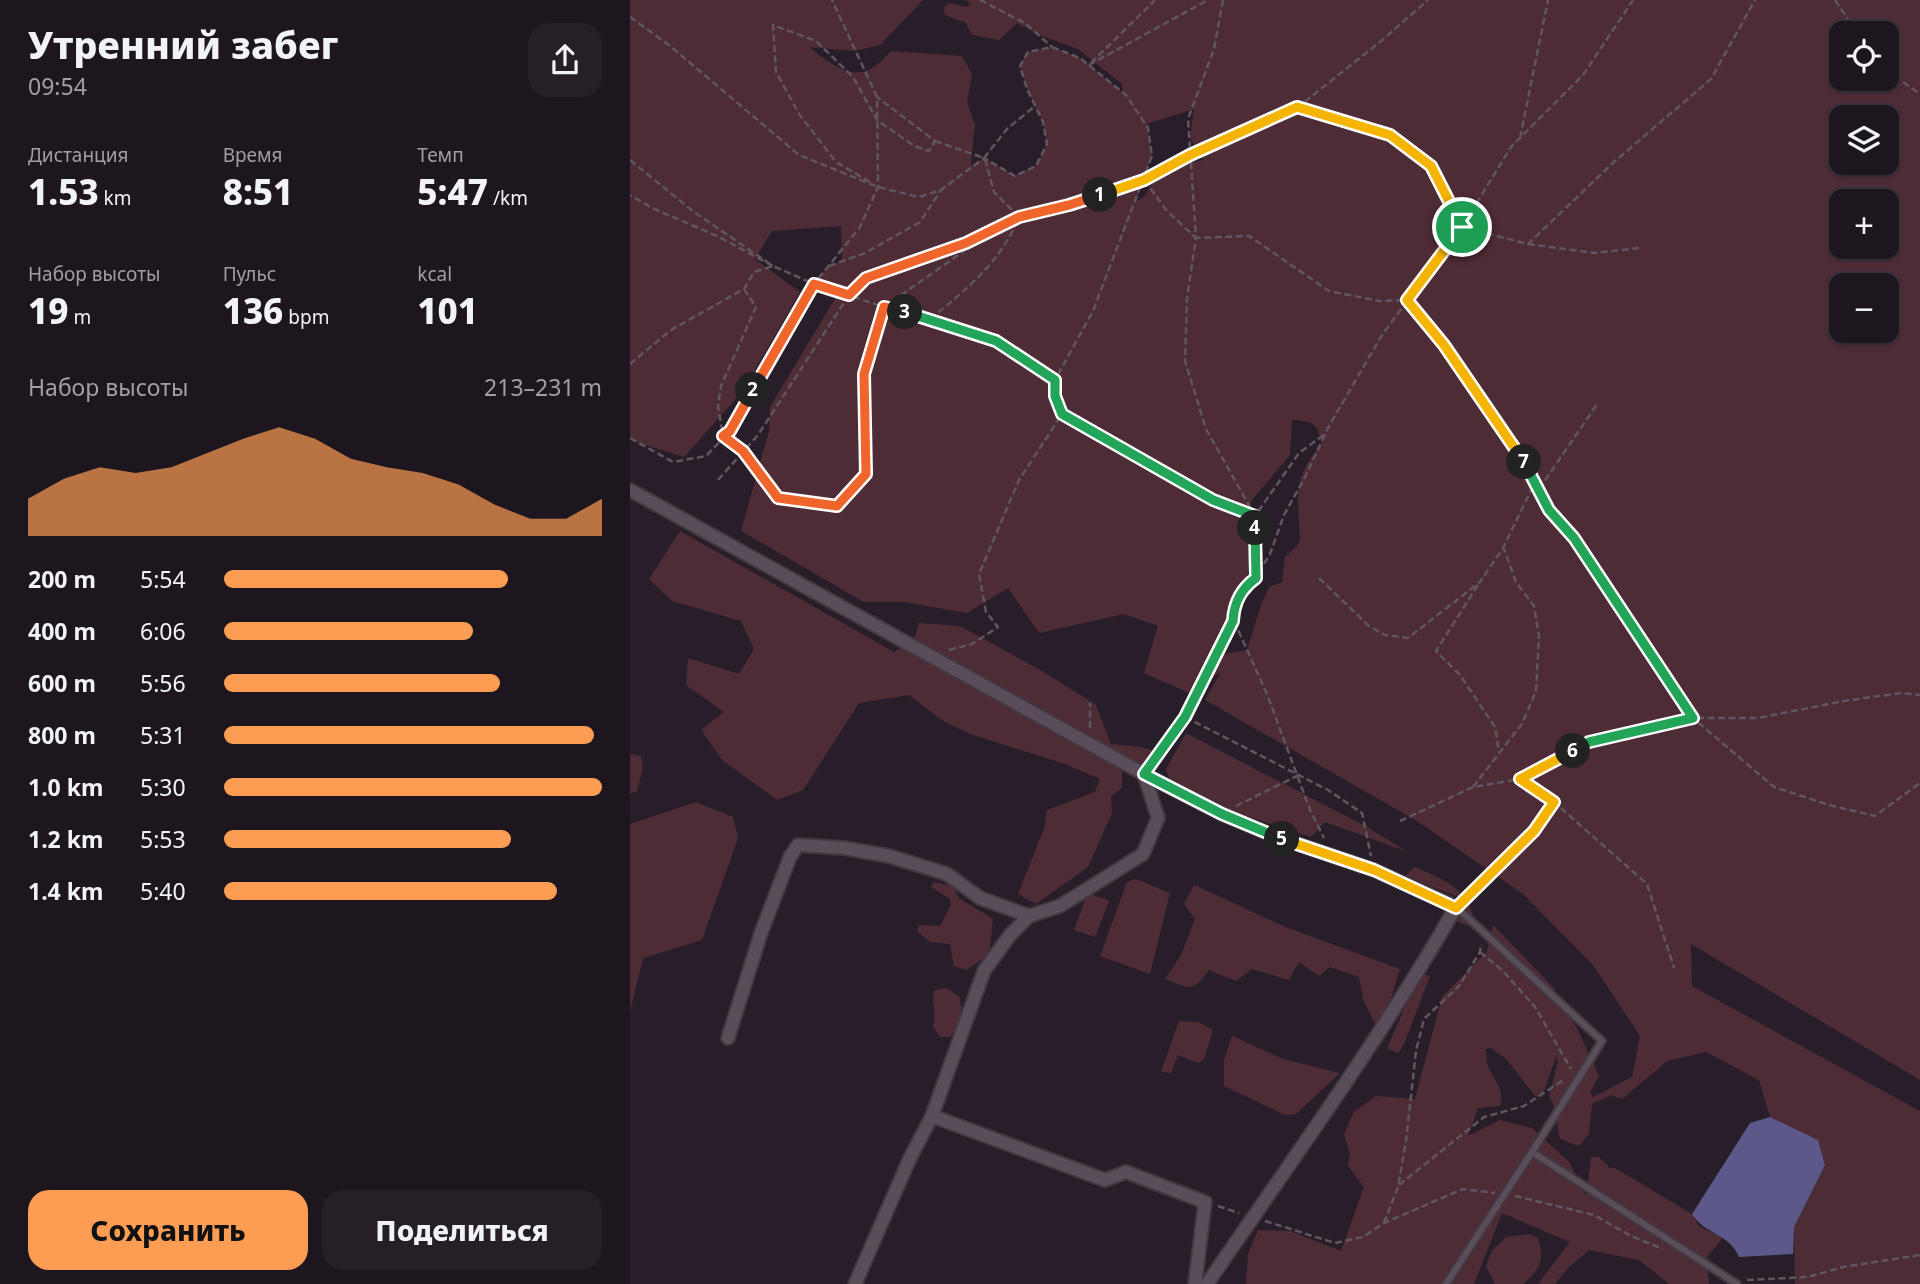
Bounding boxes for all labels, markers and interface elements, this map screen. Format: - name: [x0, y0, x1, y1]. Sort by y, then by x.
- text: Утренний забег: [28, 18, 338, 70]
- map controls: [1829, 21, 1899, 343]
- button: locate: [1829, 21, 1899, 91]
- button: share: [528, 23, 602, 97]
- text: 09:54: [28, 70, 87, 102]
- button: layers: [1829, 105, 1899, 175]
- text: Дистанция: [28, 142, 128, 168]
- text: Время: [223, 142, 283, 168]
- text: Темп: [417, 142, 464, 168]
- text: 1.53: [28, 168, 99, 215]
- text: 8:51: [223, 168, 293, 215]
- text: 5:47: [417, 168, 488, 215]
- pin: 1: [1082, 178, 1118, 212]
- text: 1: [1094, 181, 1105, 207]
- text: km: [99, 185, 132, 211]
- text: /km: [488, 185, 528, 211]
- button: +: [1829, 189, 1899, 259]
- pin: [1432, 197, 1492, 257]
- icon: arrive: [1443, 208, 1481, 246]
- text: Набор высоты: [28, 261, 160, 287]
- text: Пульс: [223, 261, 276, 287]
- text: kcal: [417, 261, 452, 287]
- button: −: [1829, 273, 1899, 343]
- text: 19: [28, 287, 68, 334]
- text: 136: [223, 287, 283, 334]
- text: 101: [417, 287, 478, 334]
- pin: 3: [888, 294, 922, 330]
- text: 3: [899, 298, 910, 324]
- text: m: [68, 304, 91, 330]
- text: bpm: [283, 304, 329, 330]
- text: Набор высоты: [28, 371, 188, 403]
- text: 213–231 m: [484, 371, 602, 403]
- pin: 2: [736, 372, 770, 408]
- text: 2: [747, 376, 758, 402]
- pin: 7: [1506, 444, 1542, 480]
- text: 7: [1518, 448, 1529, 474]
- pin: 4: [1238, 510, 1272, 546]
- text: 4: [1249, 514, 1260, 540]
- text: 200 m: [28, 563, 96, 595]
- text: 5:54: [140, 563, 186, 595]
- text: 400 m: [28, 615, 96, 647]
- text: 6:06: [140, 615, 186, 647]
- text: 600 m: [28, 667, 96, 699]
- text: 5:56: [140, 667, 186, 699]
- text: 800 m: [28, 719, 96, 751]
- text: 5:31: [140, 719, 186, 751]
- pin: 6: [1556, 734, 1590, 768]
- text: 6: [1567, 737, 1578, 763]
- text: 1.0 km: [28, 771, 103, 803]
- text: 5:30: [140, 771, 186, 803]
- pin: 5: [1264, 822, 1300, 856]
- text: 1.2 km: [28, 823, 103, 855]
- text: 5:53: [140, 823, 186, 855]
- text: 5: [1276, 825, 1287, 851]
- text: 1.4 km: [28, 875, 103, 907]
- text: 5:40: [140, 875, 186, 907]
- button: Сохранить: [28, 1190, 308, 1270]
- button: Поделиться: [322, 1190, 602, 1270]

